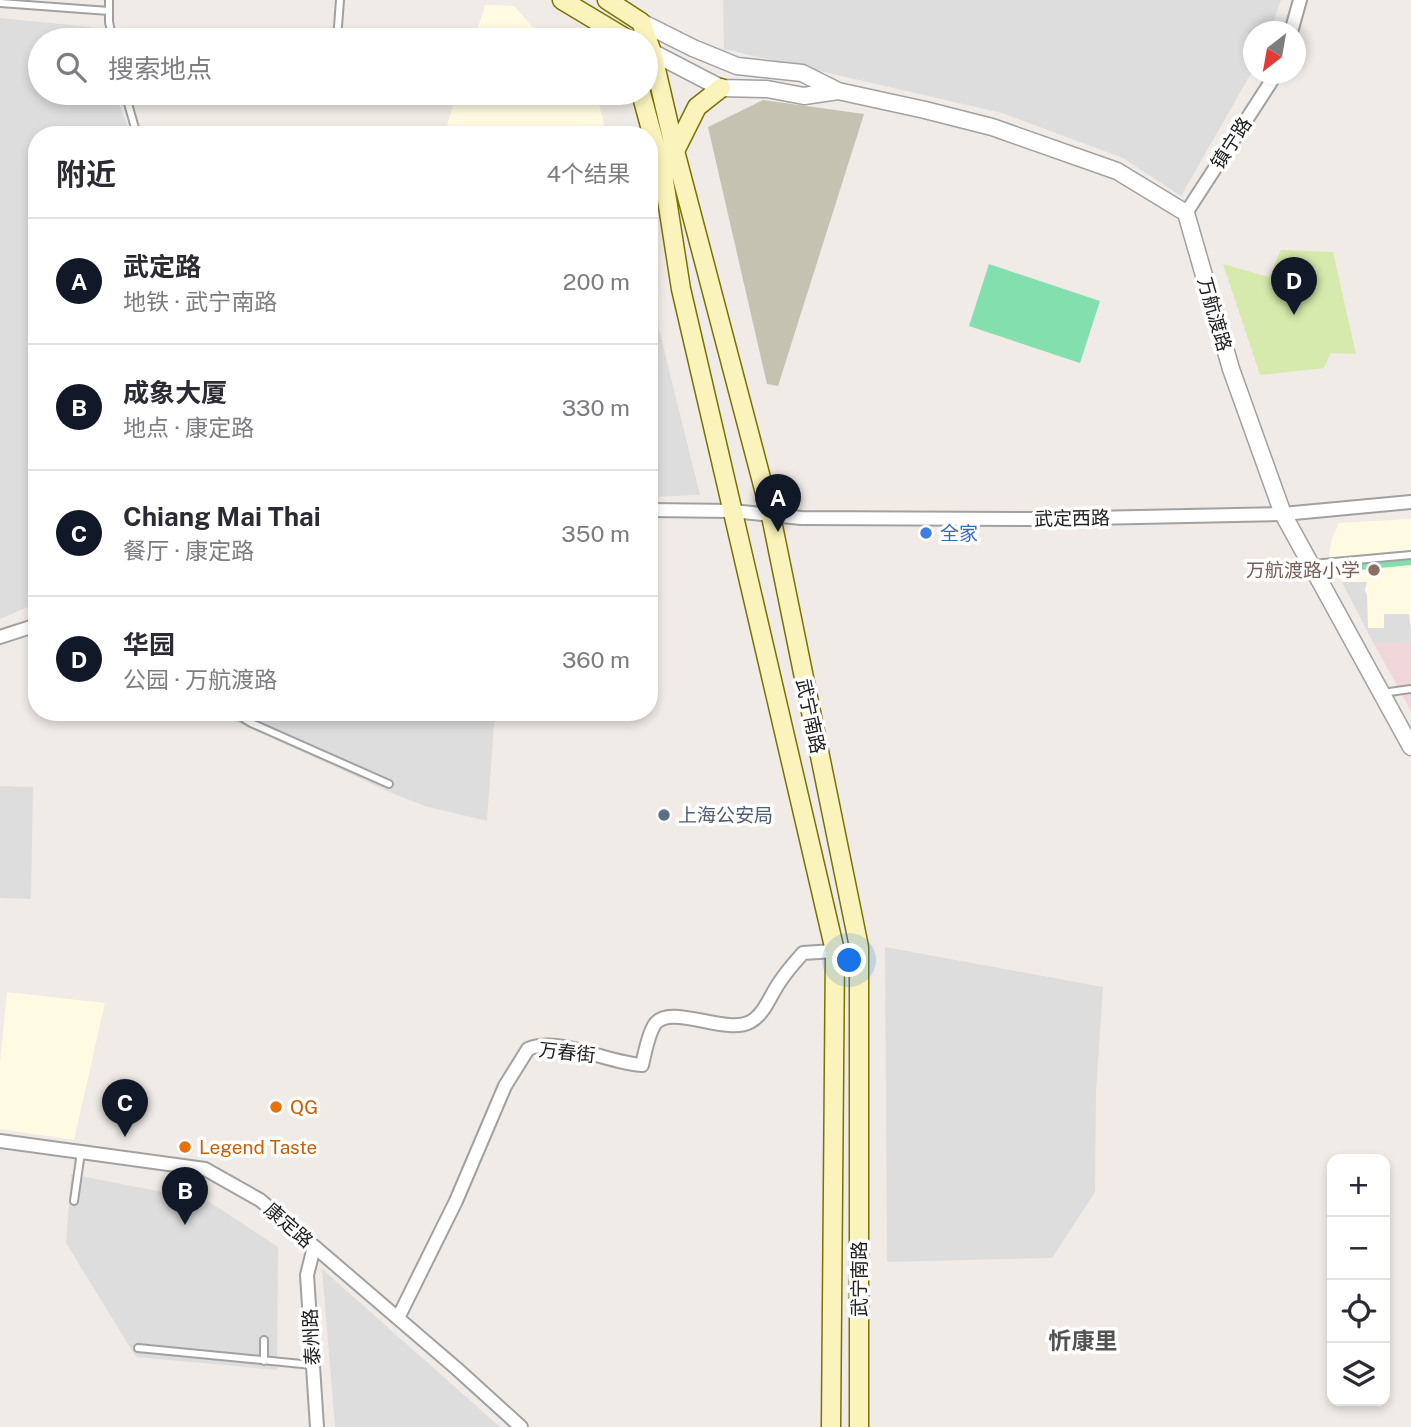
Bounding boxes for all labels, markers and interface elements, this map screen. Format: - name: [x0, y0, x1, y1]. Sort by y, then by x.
- north arrow: [1243, 21, 1306, 84]
- search box: [28, 28, 658, 105]
- icon: search: [52, 48, 90, 86]
- text: 搜索地点: [108, 53, 212, 84]
- street label: 镇宁路: [1206, 113, 1256, 173]
- text: 附近: [56, 156, 116, 192]
- text: 4个结果: [547, 160, 630, 187]
- text: 武定路: [123, 251, 201, 282]
- pin: D: [1271, 257, 1317, 315]
- text: A: [71, 268, 87, 295]
- text: 200 m: [563, 268, 630, 295]
- street label: 万航渡路: [1194, 274, 1236, 354]
- text: 地铁 · 武宁南路: [123, 288, 277, 315]
- text: 成象大厦: [123, 377, 227, 408]
- text: B: [71, 394, 87, 421]
- text: 330 m: [562, 394, 630, 421]
- text: 地点 · 康定路: [123, 414, 254, 441]
- pin: A: [755, 474, 801, 532]
- text: Chiang Mai Thai: [123, 501, 321, 532]
- street label: 武定西路: [1034, 506, 1110, 530]
- text: C: [71, 520, 87, 547]
- text: 350 m: [561, 520, 630, 547]
- place label: 全家: [940, 522, 978, 544]
- marker: 全家: [918, 525, 934, 541]
- text: 餐厅 · 康定路: [123, 537, 254, 564]
- place label: 万航渡路小学: [1246, 559, 1360, 581]
- marker: 万航渡路小学: [1366, 562, 1382, 578]
- text: 华园: [123, 629, 175, 660]
- text: D: [71, 646, 87, 673]
- text: 360 m: [562, 646, 630, 673]
- text: 公园 · 万航渡路: [123, 666, 277, 693]
- street label: 武宁南路: [792, 677, 830, 755]
- place label: 上海公安局: [678, 804, 773, 826]
- marker: 上海公安局: [656, 807, 672, 823]
- your location: [832, 943, 866, 977]
- street label: 万春街: [537, 1038, 597, 1066]
- pin: C: [102, 1079, 148, 1137]
- place label: QG: [290, 1096, 318, 1118]
- marker: QG: [268, 1099, 284, 1115]
- place label: Legend Taste: [199, 1136, 317, 1158]
- marker: Legend Taste: [177, 1139, 193, 1155]
- map controls: [1327, 1154, 1390, 1406]
- button: +: [1327, 1154, 1390, 1217]
- pin: B: [162, 1167, 208, 1225]
- street label: 康定路: [260, 1198, 318, 1252]
- button: −: [1327, 1217, 1390, 1280]
- street label: 武宁南路: [848, 1241, 870, 1317]
- button: locate: [1327, 1280, 1390, 1343]
- street label: 泰州路: [299, 1308, 323, 1366]
- district label: 忻康里: [1049, 1327, 1118, 1354]
- button: layers: [1327, 1343, 1390, 1406]

